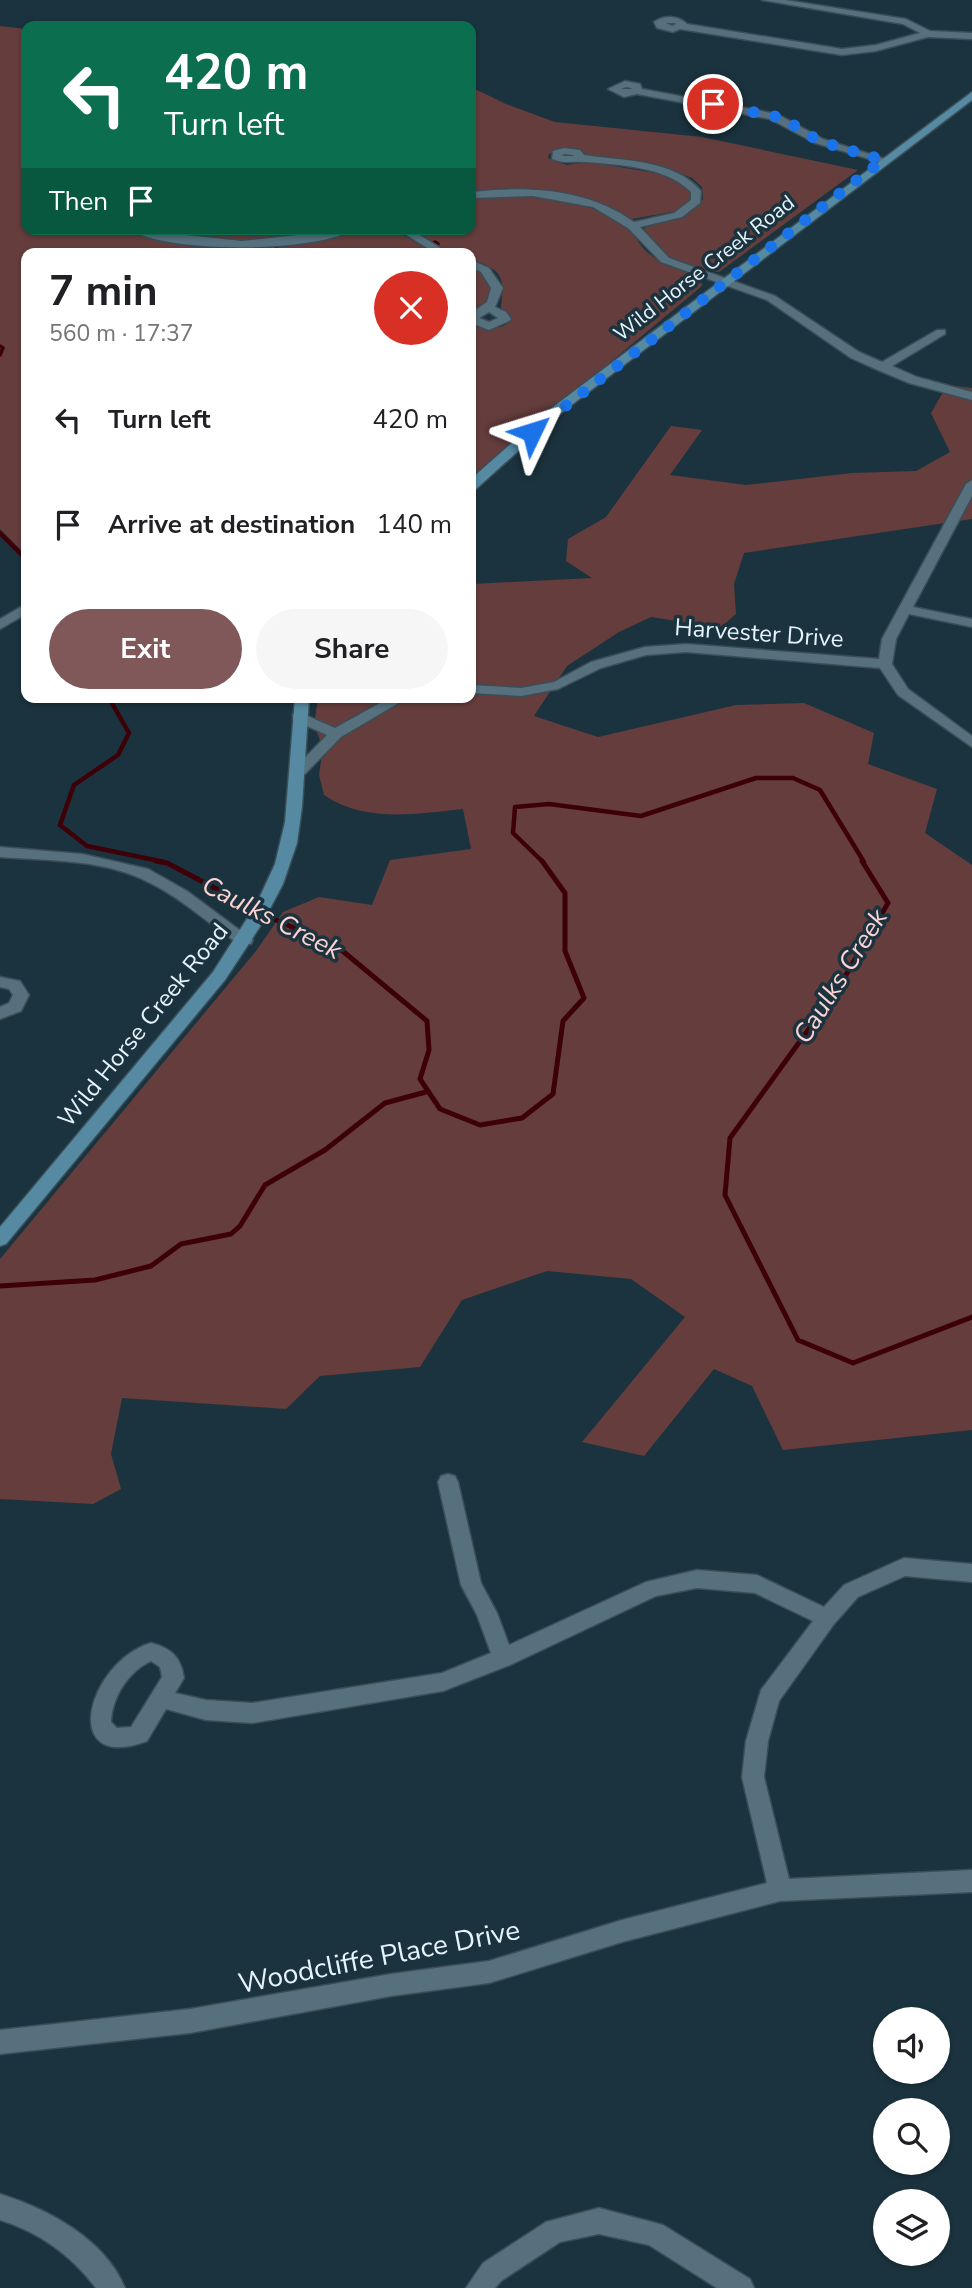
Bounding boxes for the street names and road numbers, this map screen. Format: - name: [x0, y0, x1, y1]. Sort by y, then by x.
- street label: Wild Horse Creek Road: [608, 189, 800, 347]
- street label: Harvester Drive: [673, 611, 845, 655]
- street label: Wild Horse Creek Road: [51, 916, 235, 1134]
- street label: Woodcliffe Place Drive: [235, 1911, 523, 2003]

